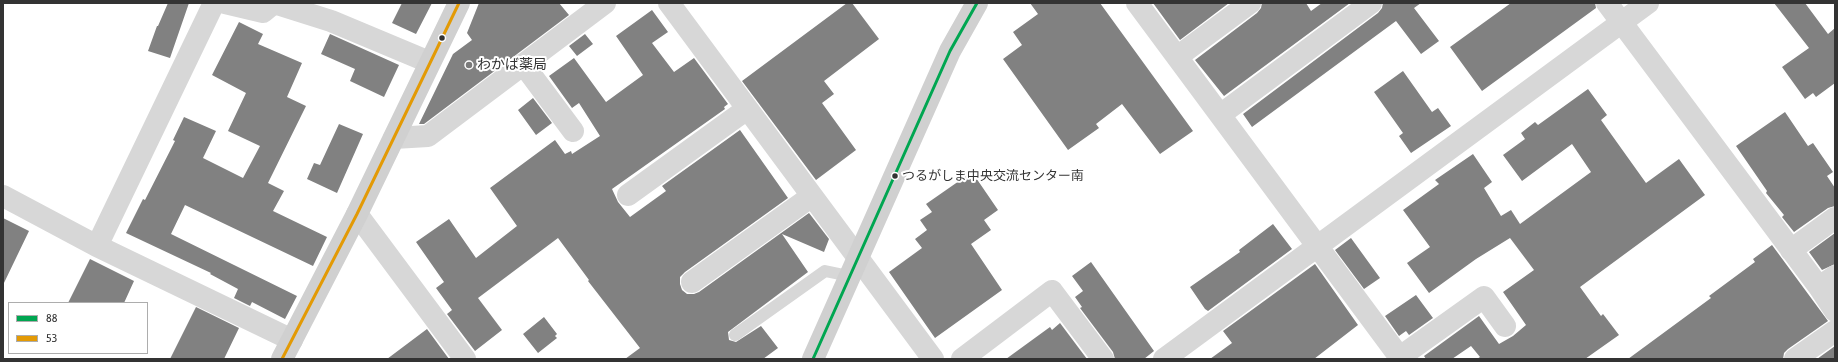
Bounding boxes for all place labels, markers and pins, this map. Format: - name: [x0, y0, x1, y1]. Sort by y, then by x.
- unlabelled marker: [437, 33, 447, 43]
- place label: わかば薬局: [477, 57, 547, 73]
- marker: わかば薬局: [464, 60, 474, 70]
- place label: つるがしま中央交流センター南: [902, 168, 1084, 184]
- marker: つるがしま中央交流センター南: [890, 171, 900, 181]

